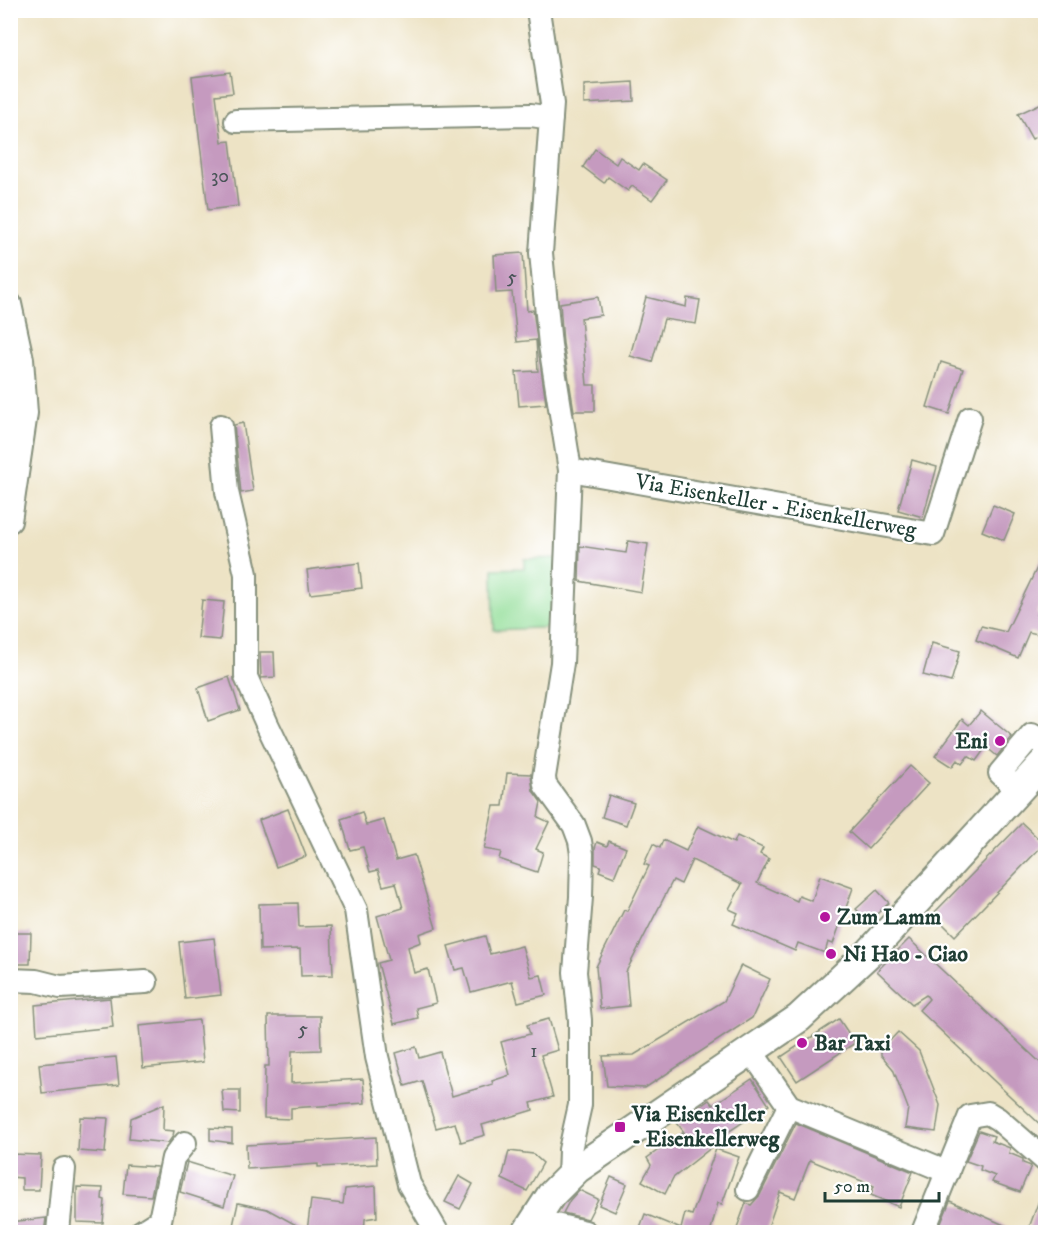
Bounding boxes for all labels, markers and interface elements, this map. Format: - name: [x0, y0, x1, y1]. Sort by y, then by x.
- house number: 30: [211, 164, 229, 189]
- house number: 5: [507, 265, 517, 290]
- street label: Via Eisenkeller - Eisenkellerweg: [632, 468, 919, 544]
- place label: Eni: [955, 728, 988, 755]
- marker: Eni: [993, 734, 1007, 748]
- place label: Zum Lamm: [837, 904, 942, 931]
- marker: Zum Lamm: [818, 910, 832, 924]
- place label: Ni Hao - Ciao: [843, 941, 968, 968]
- marker: Ni Hao - Ciao: [824, 947, 838, 961]
- house number: 5: [298, 1017, 308, 1042]
- place label: Bar Taxi: [814, 1030, 891, 1057]
- marker: Bar Taxi: [795, 1036, 809, 1050]
- house number: 1: [530, 1039, 538, 1064]
- place label: Via Eisenkeller - Eisenkellerweg: [631, 1101, 780, 1153]
- marker: Via Eisenkeller - Eisenkellerweg: [613, 1120, 627, 1134]
- scale bar: [825, 1165, 939, 1203]
- text: 50 m: [834, 1176, 870, 1198]

